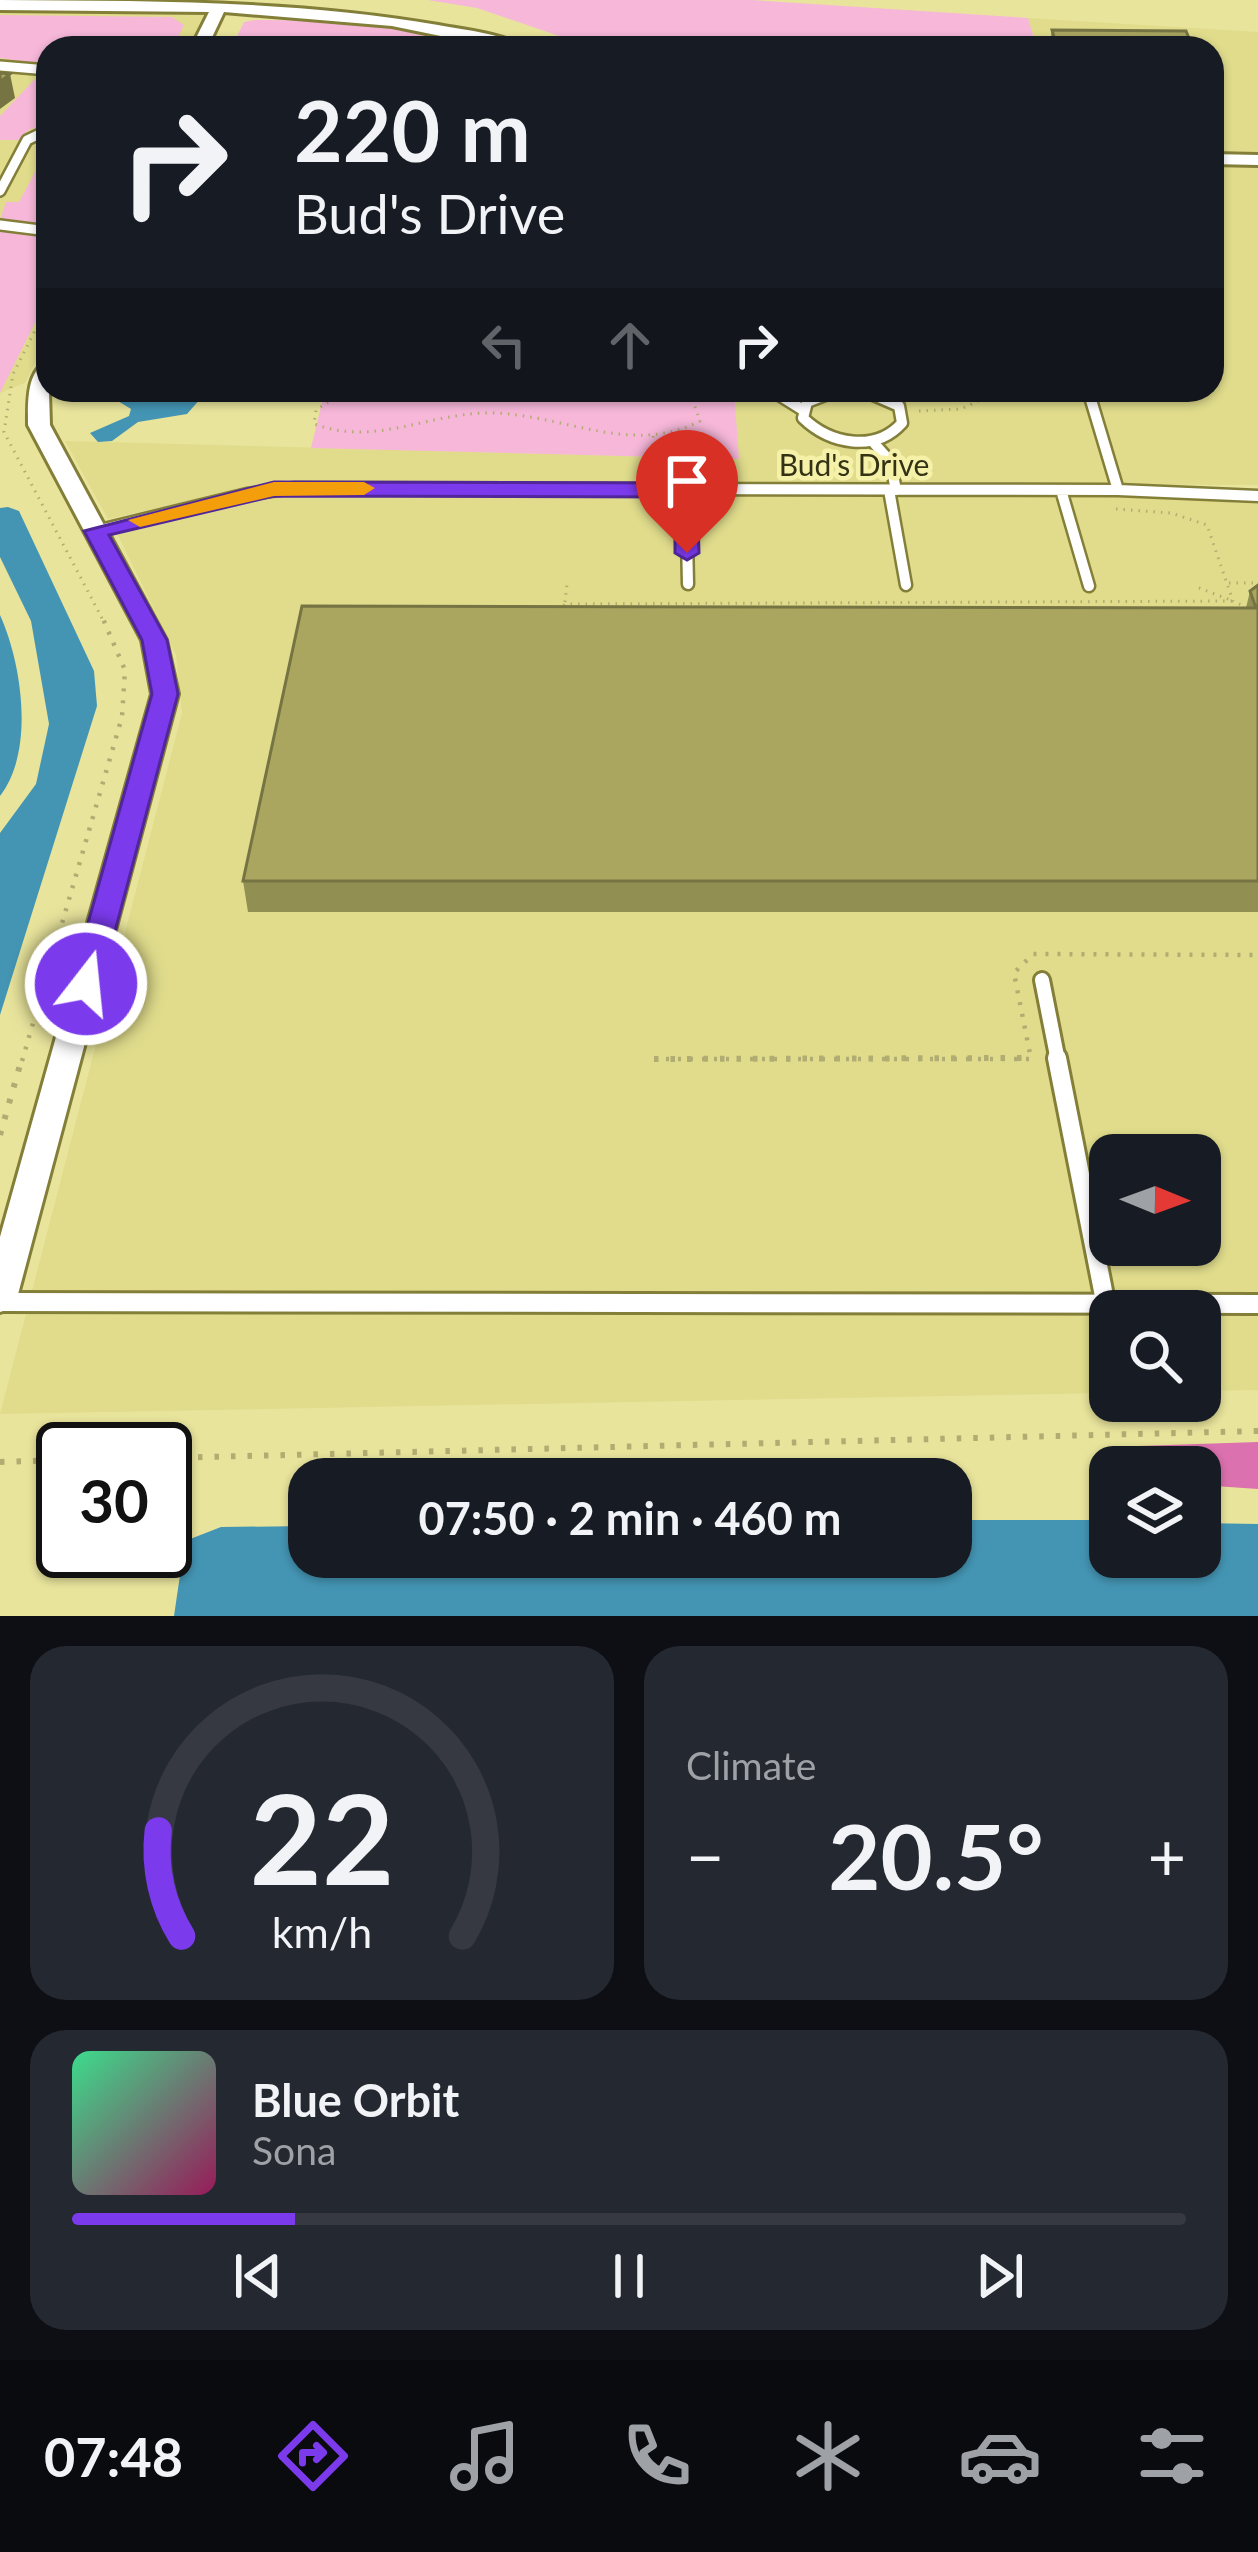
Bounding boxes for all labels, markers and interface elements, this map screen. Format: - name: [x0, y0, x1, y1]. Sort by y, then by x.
- text: 220 m: [294, 79, 531, 180]
- icon: right: [96, 84, 252, 240]
- text: Bud's Drive: [294, 181, 565, 246]
- icon: left: [471, 312, 537, 378]
- icon: ahead: [597, 312, 663, 378]
- icon: right: [723, 312, 789, 378]
- pin: [636, 430, 738, 553]
- street label: Bud's Drive: [779, 446, 929, 482]
- icon: arrive: [654, 448, 720, 514]
- position arrow: [23, 921, 149, 1047]
- north arrow: [1089, 1134, 1221, 1266]
- map controls: [1089, 1134, 1221, 1578]
- button: search: [1089, 1290, 1221, 1422]
- speed limit sign: 30: [36, 1422, 192, 1578]
- button: layers: [1089, 1446, 1221, 1578]
- text: 07:50 · 2 min · 460 m: [419, 1491, 841, 1545]
- text: Climate: [686, 1742, 816, 1788]
- text: 22: [250, 1762, 394, 1912]
- text: 20.5°: [828, 1801, 1044, 1909]
- text: −: [686, 1816, 724, 1895]
- text: +: [1148, 1816, 1186, 1895]
- text: km/h: [272, 1906, 372, 1957]
- text: Blue Orbit: [252, 2073, 459, 2127]
- text: Sona: [252, 2127, 336, 2173]
- icon: previous: [225, 2243, 291, 2309]
- icon: pause: [596, 2243, 662, 2309]
- icon: next: [967, 2243, 1033, 2309]
- icon: directions: [271, 2414, 355, 2498]
- icon: music: [443, 2414, 527, 2498]
- icon: phone: [615, 2414, 699, 2498]
- icon: climate: [786, 2414, 870, 2498]
- icon: car: [958, 2414, 1042, 2498]
- icon: filters: [1130, 2414, 1214, 2498]
- text: 07:48: [44, 2424, 183, 2489]

